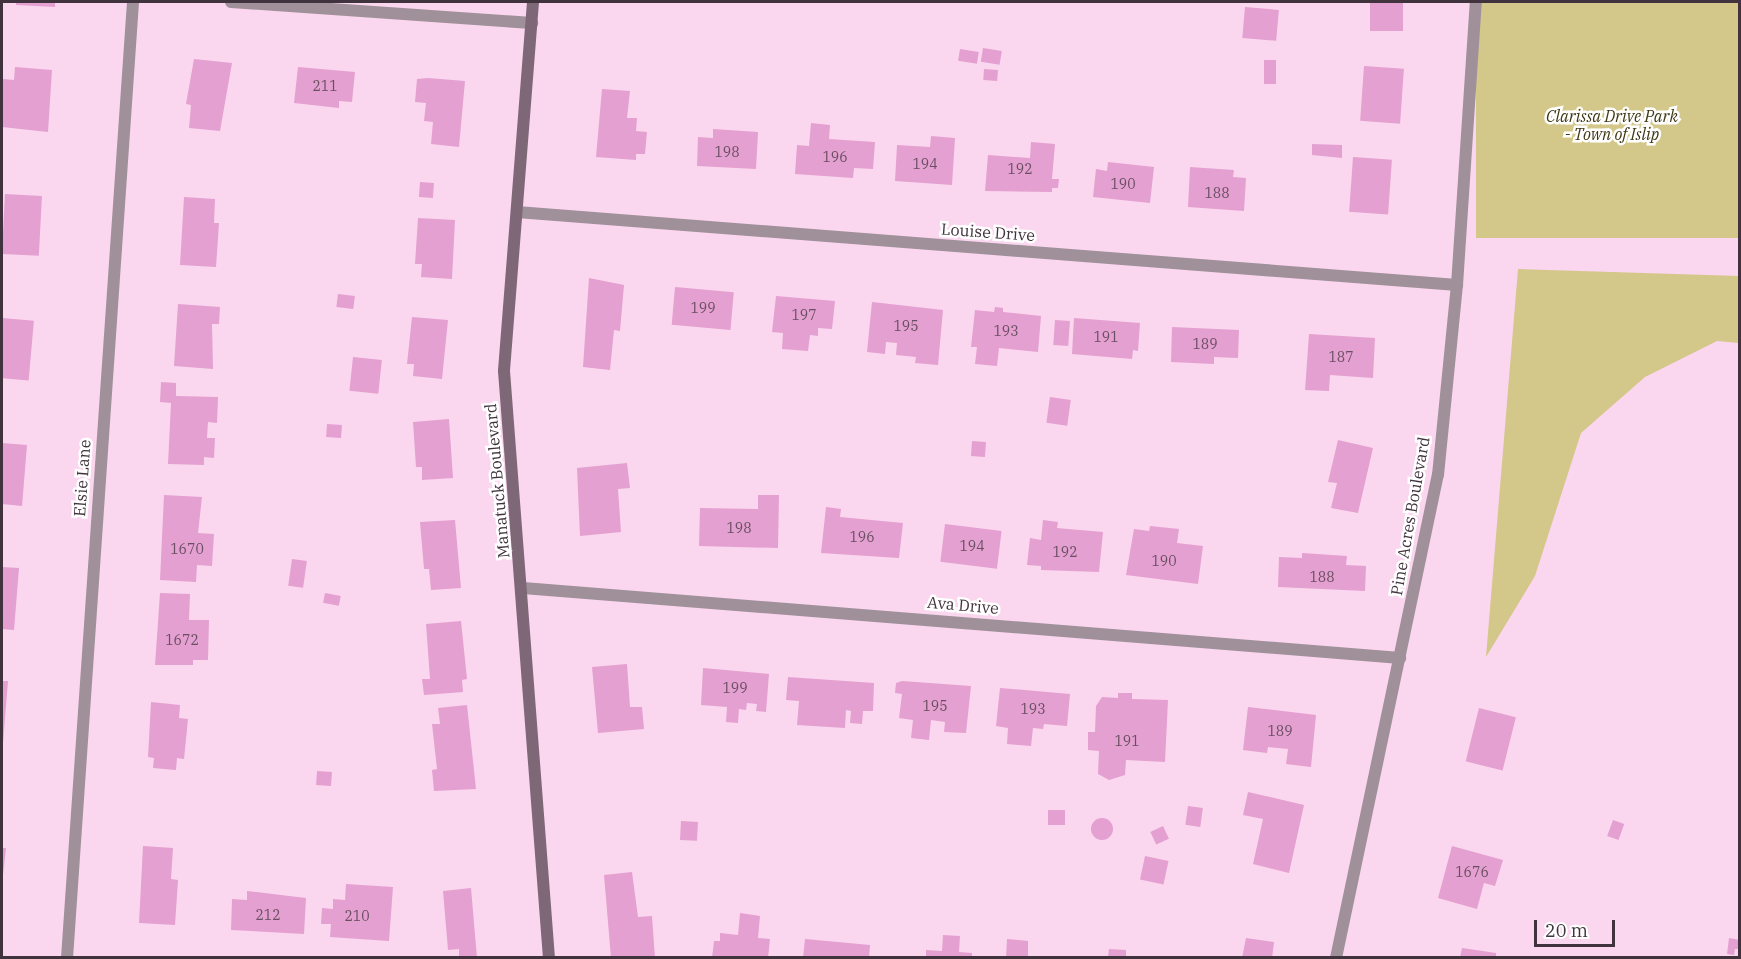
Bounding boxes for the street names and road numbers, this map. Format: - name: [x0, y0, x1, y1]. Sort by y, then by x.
- street label: Louise Drive: [940, 219, 1036, 245]
- street label: Manatuck Boulevard: [481, 403, 513, 559]
- street label: Pine Acres Boulevard: [1387, 435, 1433, 597]
- street label: Elsie Lane: [70, 439, 94, 517]
- street label: Ava Drive: [926, 592, 1000, 618]

